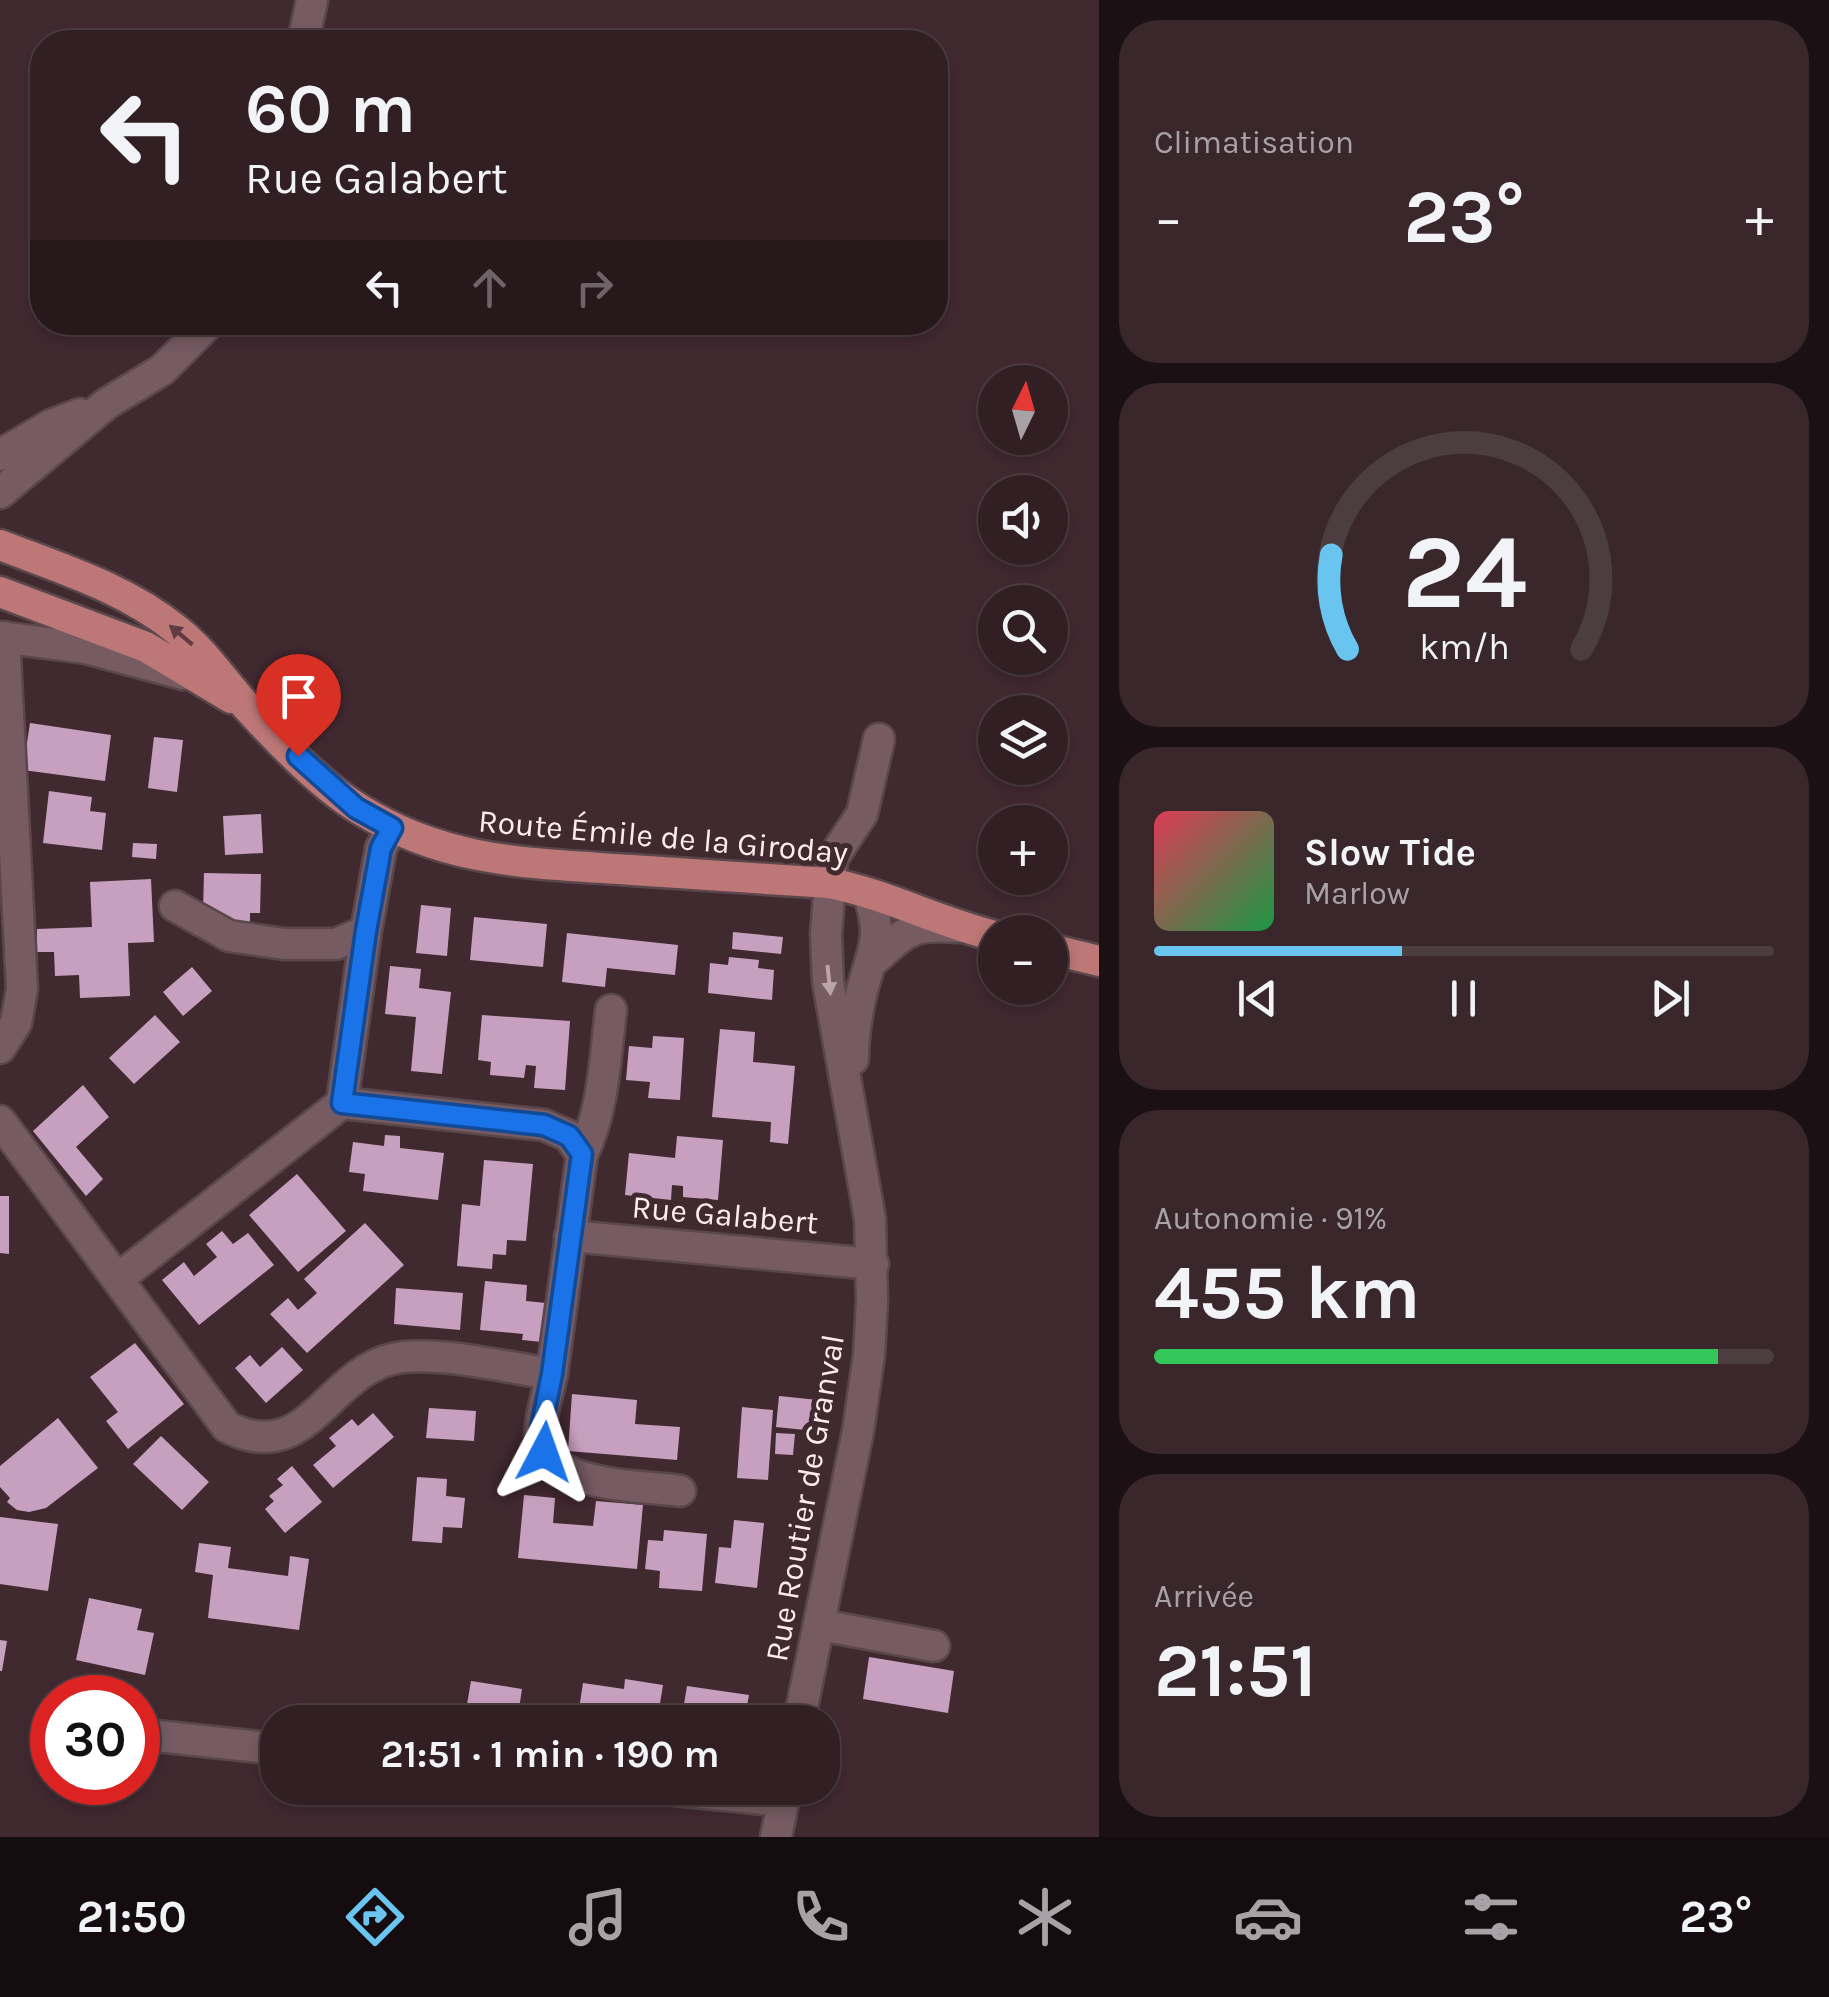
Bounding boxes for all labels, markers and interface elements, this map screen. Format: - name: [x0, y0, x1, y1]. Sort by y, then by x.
- text: 60 m: [245, 68, 416, 150]
- icon: left: [80, 70, 210, 200]
- text: Climatisation: [1154, 124, 1354, 161]
- text: Rue Galabert: [245, 152, 508, 204]
- text: 23°: [1403, 173, 1525, 261]
- text: −: [1154, 186, 1183, 250]
- text: +: [1745, 186, 1774, 250]
- icon: left: [357, 260, 412, 315]
- icon: ahead: [462, 260, 517, 315]
- icon: right: [567, 260, 622, 315]
- north arrow: [978, 365, 1068, 455]
- map controls: [978, 365, 1068, 1005]
- button: sound: [978, 475, 1068, 565]
- text: 24: [1402, 512, 1526, 633]
- button: search: [978, 585, 1068, 675]
- one-way arrow: [169, 625, 194, 646]
- text: km/h: [1419, 626, 1509, 668]
- pin: [256, 654, 341, 757]
- icon: arrive: [271, 669, 326, 724]
- button: layers: [978, 695, 1068, 785]
- street label: Route Émile de la Giroday: [477, 800, 850, 872]
- button: +: [978, 805, 1068, 895]
- text: Slow Tide: [1304, 830, 1476, 875]
- text: Marlow: [1304, 875, 1410, 912]
- button: −: [978, 915, 1068, 1005]
- one-way arrow: [821, 965, 837, 997]
- icon: previous: [1230, 971, 1285, 1026]
- icon: pause: [1436, 971, 1491, 1026]
- icon: next: [1643, 971, 1698, 1026]
- street label: Rue Galabert: [630, 1188, 820, 1242]
- text: Autonomie · 91%: [1154, 1200, 1387, 1237]
- text: 455 km: [1154, 1249, 1420, 1337]
- street label: Rue Routier de Granval: [758, 1332, 852, 1664]
- position arrow: [492, 1400, 596, 1504]
- text: Arrivée: [1154, 1578, 1254, 1615]
- text: 21:51: [1154, 1627, 1317, 1715]
- speed limit sign: 30: [30, 1675, 160, 1805]
- text: 21:51 · 1 min · 190 m: [380, 1732, 720, 1777]
- icon: directions: [340, 1882, 410, 1952]
- icon: music: [563, 1882, 633, 1952]
- icon: phone: [786, 1882, 856, 1952]
- icon: climate: [1010, 1882, 1080, 1952]
- icon: car: [1233, 1882, 1303, 1952]
- icon: filters: [1456, 1882, 1526, 1952]
- text: 21:50: [77, 1891, 187, 1943]
- text: 23°: [1680, 1891, 1752, 1943]

